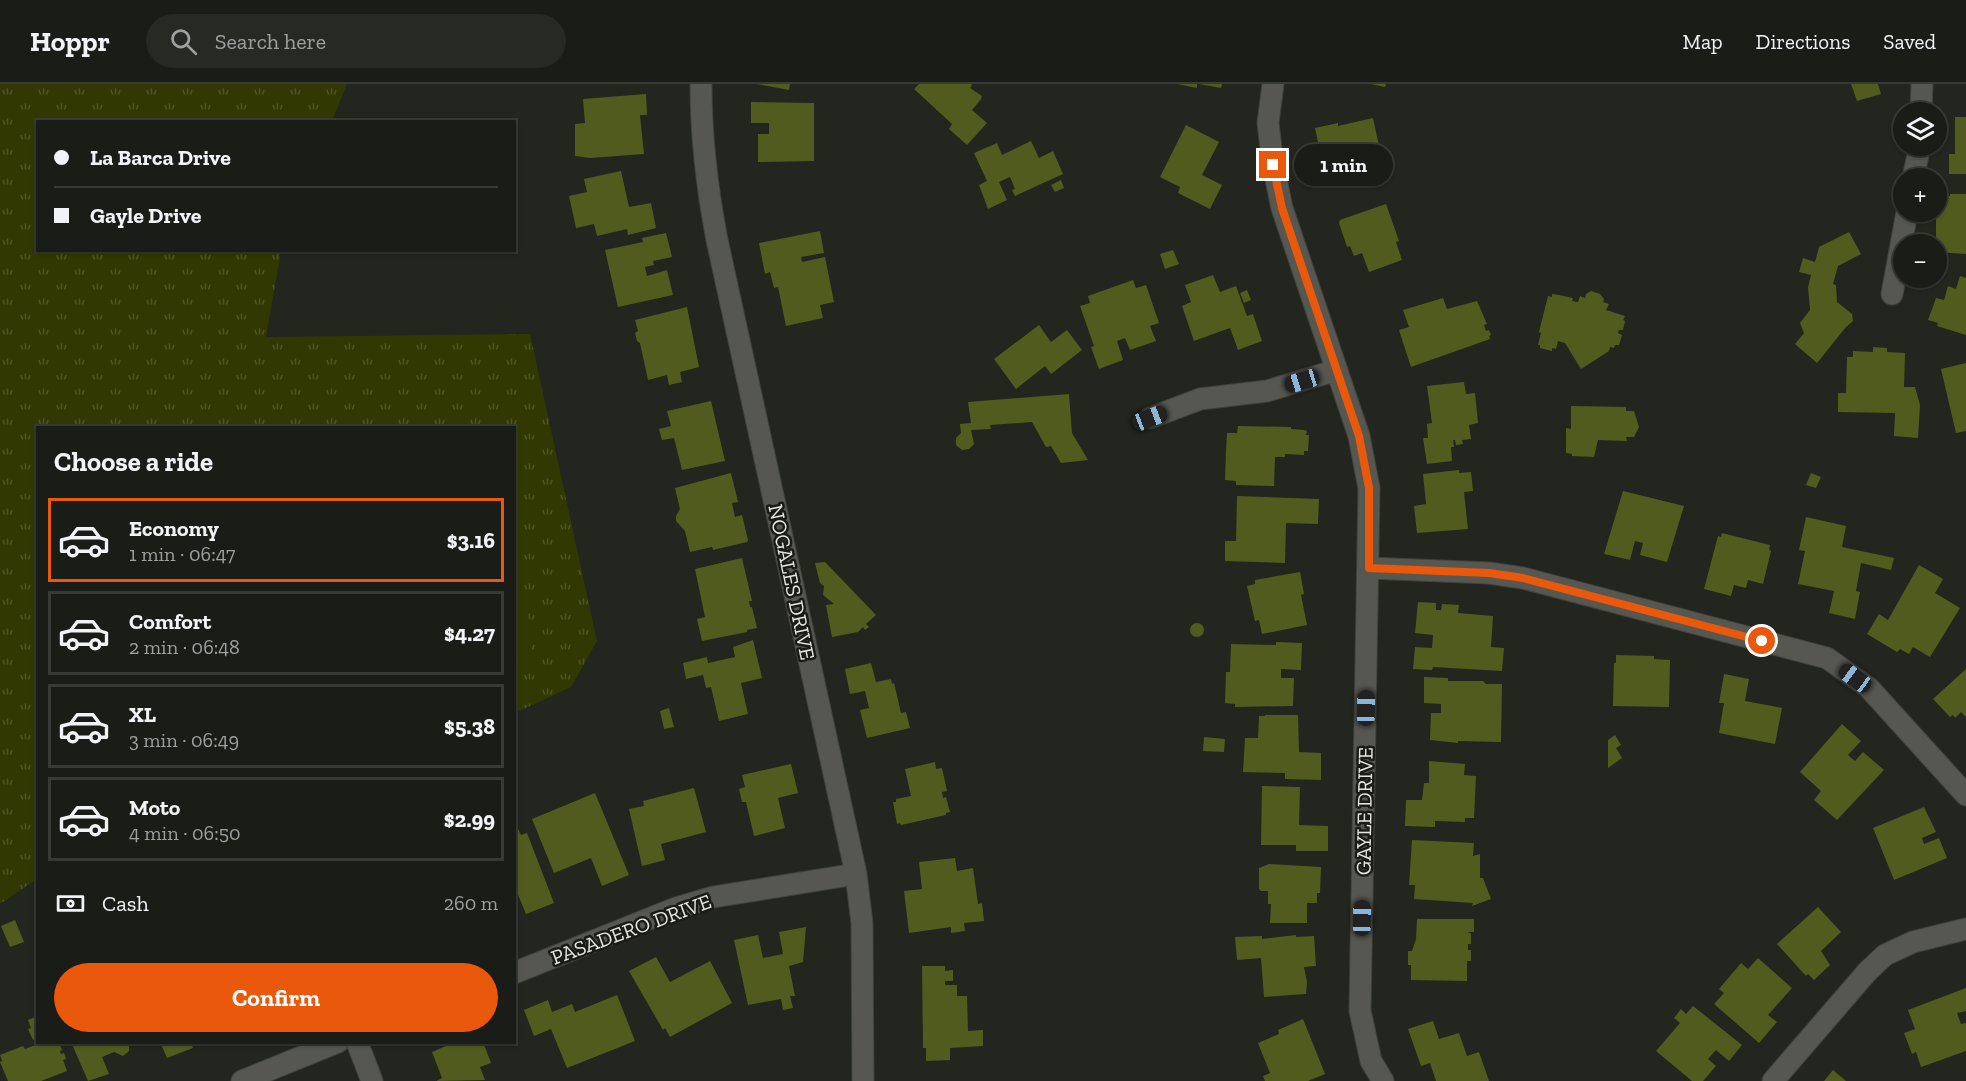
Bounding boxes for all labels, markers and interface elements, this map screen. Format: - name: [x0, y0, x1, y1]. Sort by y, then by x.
- search box: [146, 14, 566, 68]
- text: Hoppr: [30, 25, 110, 58]
- icon: search: [167, 25, 200, 58]
- text: Search here: [215, 28, 326, 55]
- text: Map: [1683, 29, 1723, 54]
- text: Directions: [1756, 29, 1850, 54]
- text: Saved: [1883, 29, 1936, 54]
- map controls: [1893, 102, 1947, 288]
- button: layers: [1893, 102, 1947, 156]
- text: La Barca Drive: [90, 144, 231, 171]
- callout: 1 min: [1294, 144, 1393, 186]
- route end: [1259, 151, 1286, 178]
- text: 1 min: [1320, 153, 1367, 177]
- button: +: [1893, 168, 1947, 222]
- text: Gayle Drive: [90, 202, 201, 229]
- button: −: [1893, 234, 1947, 288]
- car: [1282, 367, 1322, 395]
- car: [1130, 403, 1170, 433]
- text: Choose a ride: [54, 446, 213, 478]
- street label: NOGALES DRIVE: [763, 502, 821, 662]
- icon: car: [57, 513, 111, 567]
- text: Economy: [129, 515, 219, 542]
- text: $3.16: [447, 527, 495, 554]
- text: 1 min · 06:47: [129, 542, 236, 566]
- icon: car: [57, 606, 111, 660]
- text: Comfort: [129, 608, 211, 635]
- text: $4.27: [444, 620, 495, 647]
- route start: [1748, 627, 1775, 654]
- text: 2 min · 06:48: [129, 635, 240, 659]
- car: [1835, 660, 1875, 696]
- car: [1357, 690, 1375, 726]
- icon: car: [57, 699, 111, 753]
- text: XL: [129, 701, 156, 728]
- text: $5.38: [444, 713, 495, 740]
- text: 3 min · 06:49: [129, 728, 239, 752]
- street label: GAYLE DRIVE: [1350, 747, 1378, 875]
- icon: car: [57, 792, 111, 846]
- text: Moto: [129, 794, 180, 821]
- text: $2.99: [444, 806, 495, 833]
- text: 4 min · 06:50: [129, 821, 240, 845]
- icon: cash: [54, 887, 87, 920]
- street label: PASADERO DRIVE: [547, 888, 715, 970]
- text: Cash: [102, 890, 149, 917]
- text: 260 m: [444, 891, 498, 915]
- car: [1353, 900, 1371, 936]
- button: Confirm: [54, 963, 498, 1032]

